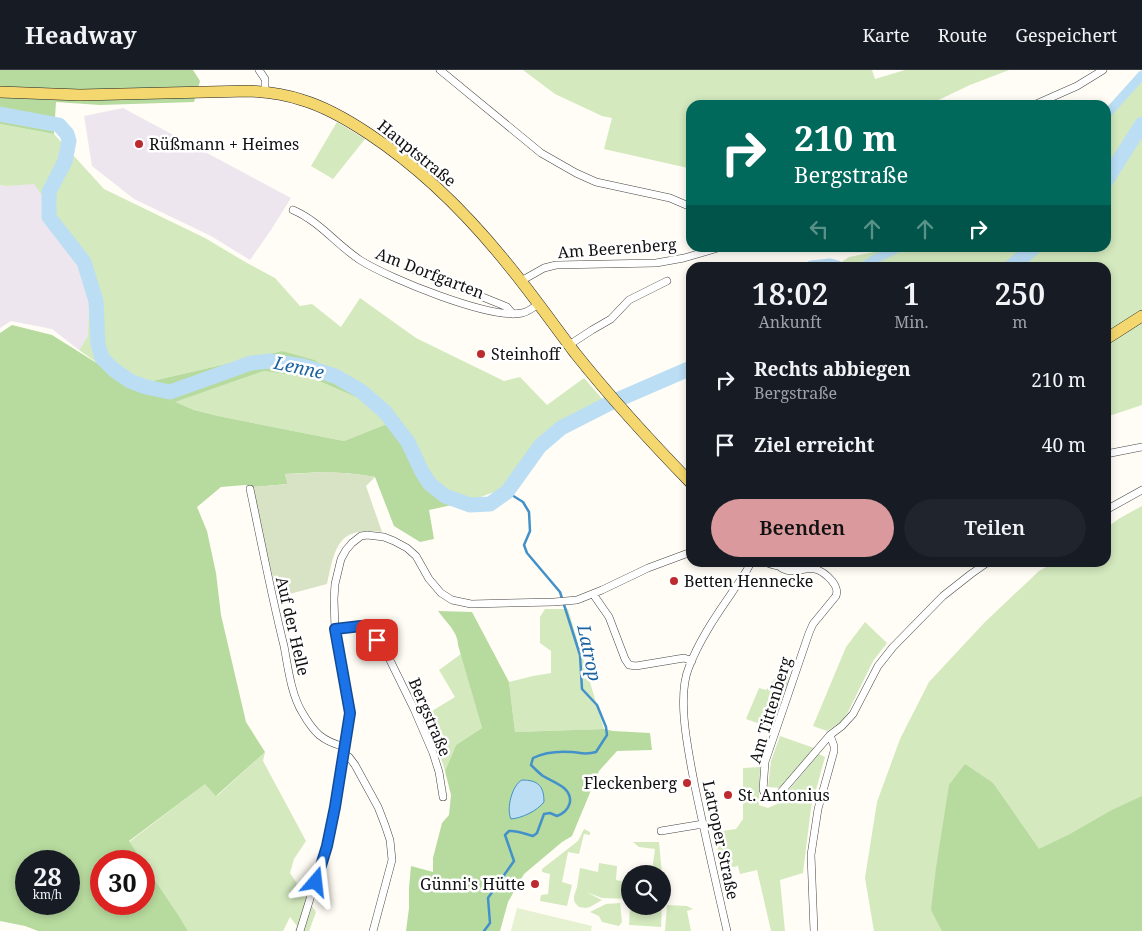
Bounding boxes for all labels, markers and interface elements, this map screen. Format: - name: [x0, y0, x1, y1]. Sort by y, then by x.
- text: Headway: [25, 18, 137, 51]
- text: Karte: [862, 23, 910, 47]
- text: Route: [938, 23, 987, 47]
- text: Gespeichert: [1015, 23, 1117, 47]
- street label: Hauptstraße: [373, 114, 461, 192]
- text: 210 m: [794, 114, 897, 161]
- icon: right: [711, 120, 776, 185]
- place label: Rüßmann + Heimes: [149, 133, 299, 155]
- marker: Rüßmann + Heimes: [133, 138, 145, 150]
- text: Bergstraße: [794, 159, 908, 189]
- icon: left: [805, 215, 833, 243]
- icon: ahead: [858, 215, 886, 243]
- icon: ahead: [911, 215, 939, 243]
- icon: right: [964, 215, 992, 243]
- street label: Am Beerenberg: [557, 233, 678, 263]
- street label: Am Dorfgarten: [373, 242, 487, 304]
- text: 18:02: [752, 273, 828, 314]
- text: 1: [903, 273, 920, 314]
- text: 250: [994, 273, 1045, 314]
- text: Ankunft: [759, 311, 822, 333]
- text: Min.: [894, 311, 929, 333]
- text: m: [1012, 311, 1027, 333]
- place label: Steinhoff: [491, 343, 562, 365]
- marker: Steinhoff: [475, 348, 487, 360]
- water label: Lenne: [271, 350, 327, 384]
- text: Rechts abbiegen: [754, 356, 911, 382]
- icon: right: [711, 366, 739, 394]
- text: 210 m: [1031, 367, 1086, 393]
- text: Bergstraße: [754, 382, 837, 404]
- icon: arrive: [711, 431, 739, 459]
- text: Ziel erreicht: [754, 432, 875, 458]
- text: 40 m: [1042, 432, 1086, 458]
- button: Beenden: [711, 499, 894, 557]
- button: Teilen: [904, 499, 1086, 557]
- place label: Betten Hennecke: [684, 570, 813, 592]
- street label: Auf der Helle: [271, 574, 315, 678]
- marker: Betten Hennecke: [668, 575, 680, 587]
- pin: [356, 619, 398, 661]
- water label: Latrop: [572, 621, 608, 683]
- icon: arrive: [363, 626, 391, 654]
- street label: Am Tittenberg: [743, 654, 797, 766]
- street label: Bergstraße: [404, 674, 456, 760]
- place label: Fleckenberg: [584, 772, 677, 794]
- marker: Fleckenberg: [681, 777, 693, 789]
- street label: Latroper Straße: [698, 779, 744, 901]
- place label: St. Antonius: [738, 784, 830, 806]
- marker: St. Antonius: [722, 789, 734, 801]
- speed limit sign: 30: [90, 850, 155, 915]
- position arrow: [289, 855, 341, 907]
- text: 28: [33, 859, 62, 893]
- map controls: [621, 865, 671, 915]
- button: search: [621, 865, 671, 915]
- place label: Günni's Hütte: [420, 873, 525, 895]
- marker: Günni's Hütte: [529, 878, 541, 890]
- text: km/h: [33, 886, 62, 903]

